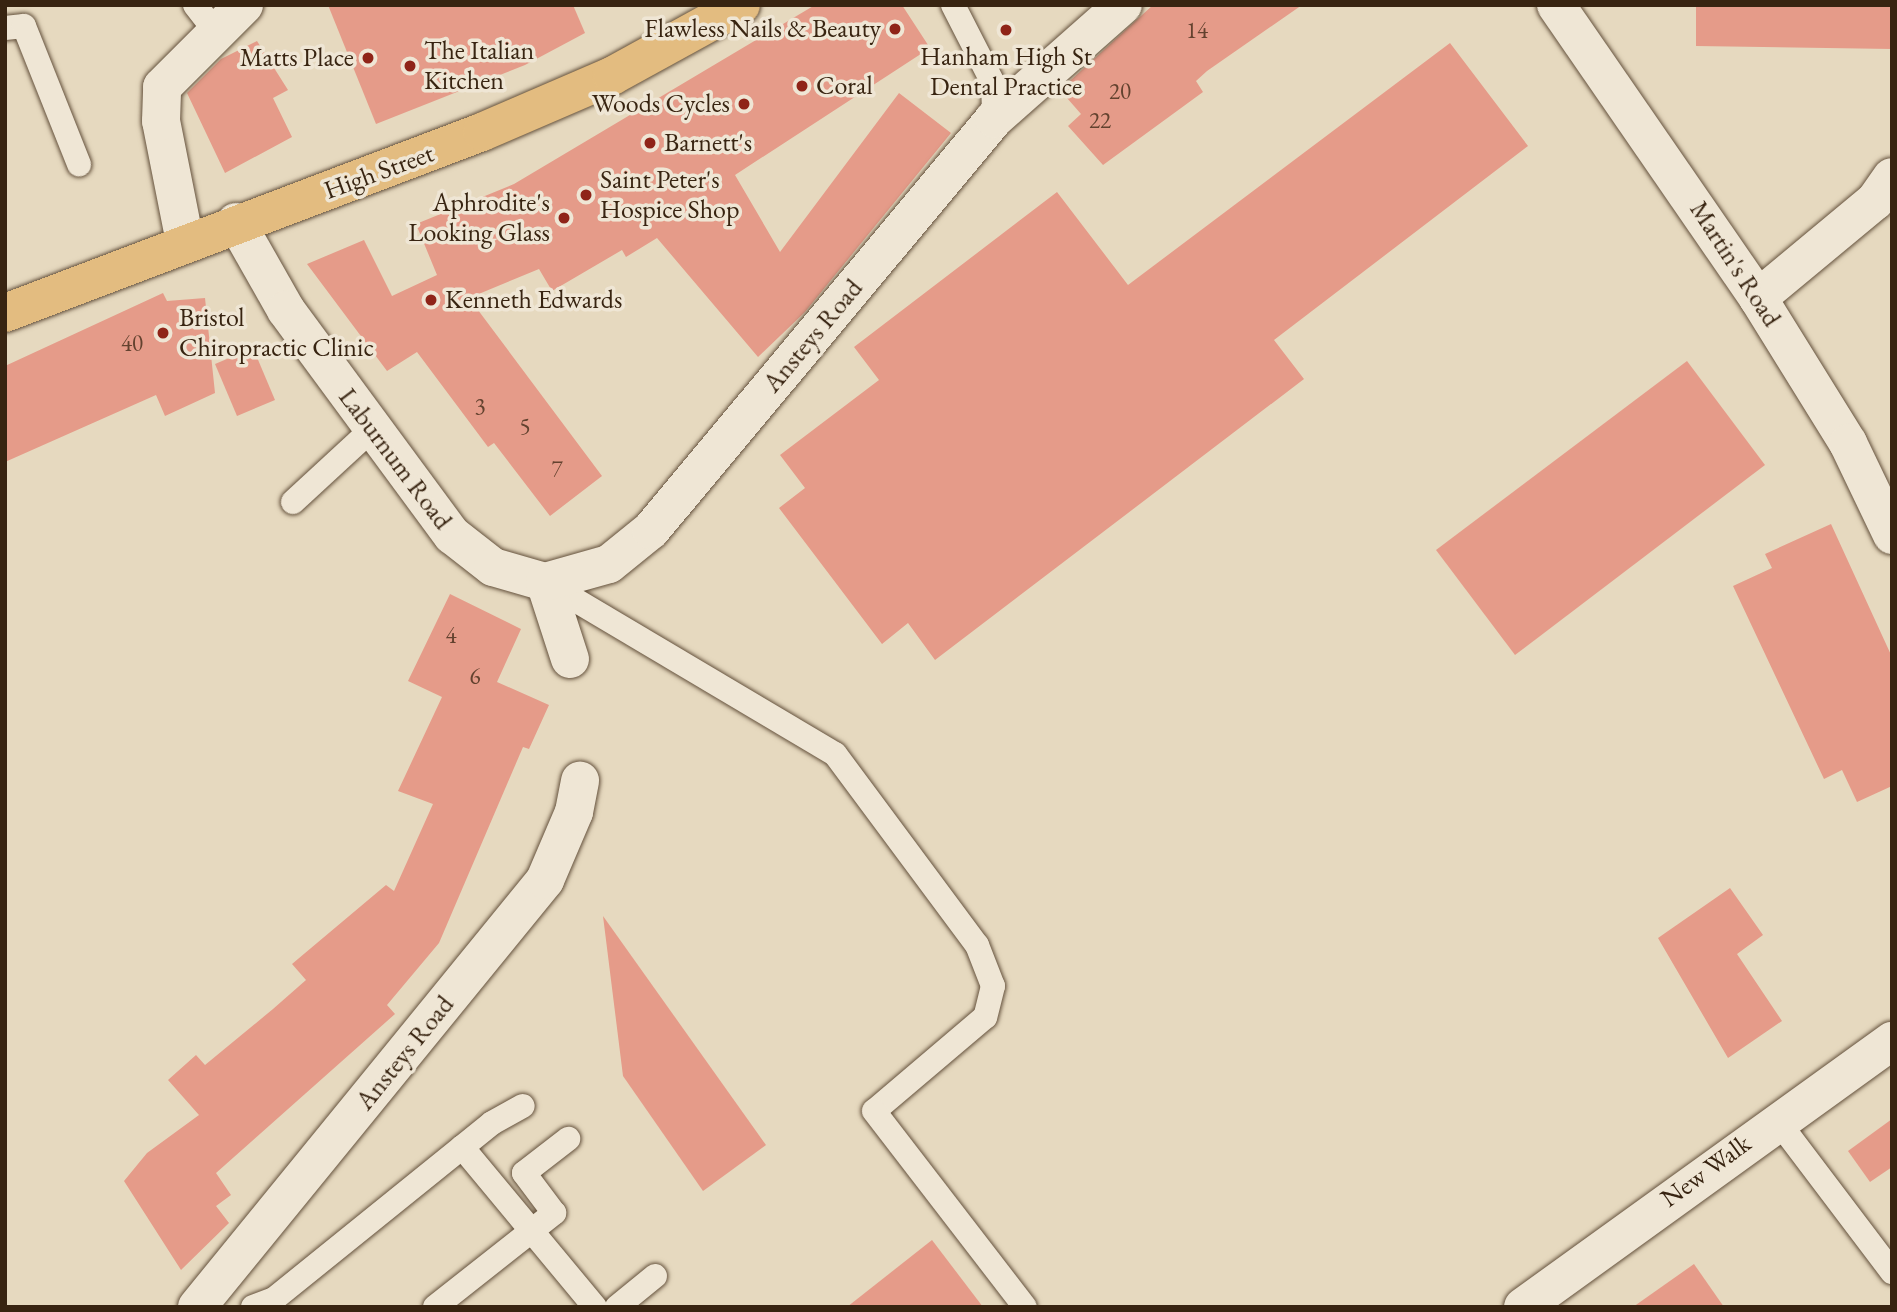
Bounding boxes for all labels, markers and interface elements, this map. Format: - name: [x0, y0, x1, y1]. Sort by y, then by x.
- place label: Flawless Nails & Beauty: [644, 13, 881, 45]
- house number: 14: [1186, 16, 1208, 44]
- marker: Flawless Nails & Beauty: [887, 21, 903, 37]
- marker: Hanham High St Dental Practice: [998, 22, 1014, 38]
- place label: The Italian Kitchen: [424, 35, 534, 96]
- place label: Hanham High St Dental Practice: [920, 41, 1092, 102]
- place label: Matts Place: [240, 42, 354, 74]
- marker: Matts Place: [360, 50, 376, 66]
- marker: The Italian Kitchen: [402, 58, 418, 74]
- place label: Coral: [816, 70, 873, 102]
- house number: 20: [1109, 77, 1131, 105]
- marker: Coral: [794, 78, 810, 94]
- place label: Woods Cycles: [592, 88, 730, 120]
- marker: Woods Cycles: [736, 96, 752, 112]
- house number: 22: [1089, 106, 1111, 134]
- place label: Barnett's: [664, 127, 752, 159]
- marker: Barnett's: [642, 135, 658, 151]
- street label: High Street: [320, 138, 438, 206]
- place label: Saint Peter's Hospice Shop: [600, 164, 739, 226]
- place label: Aphrodite's Looking Glass: [408, 187, 550, 248]
- marker: Saint Peter's Hospice Shop: [578, 187, 594, 203]
- street label: Martin's Road: [1683, 195, 1787, 333]
- marker: Aphrodite's Looking Glass: [556, 210, 572, 226]
- street label: Ansteys Road: [757, 273, 869, 399]
- place label: Kenneth Edwards: [445, 284, 622, 316]
- marker: Kenneth Edwards: [423, 292, 439, 308]
- place label: Bristol Chiropractic Clinic: [179, 302, 374, 364]
- marker: Bristol Chiropractic Clinic: [153, 323, 173, 343]
- house number: 40: [121, 329, 143, 357]
- street label: Laburnum Road: [332, 382, 458, 536]
- house number: 3: [474, 392, 486, 420]
- house number: 5: [519, 412, 531, 440]
- house number: 7: [551, 455, 563, 483]
- house number: 4: [445, 621, 457, 649]
- house number: 6: [469, 662, 481, 690]
- street label: Ansteys Road: [350, 990, 460, 1116]
- street label: New Walk: [1655, 1128, 1757, 1214]

